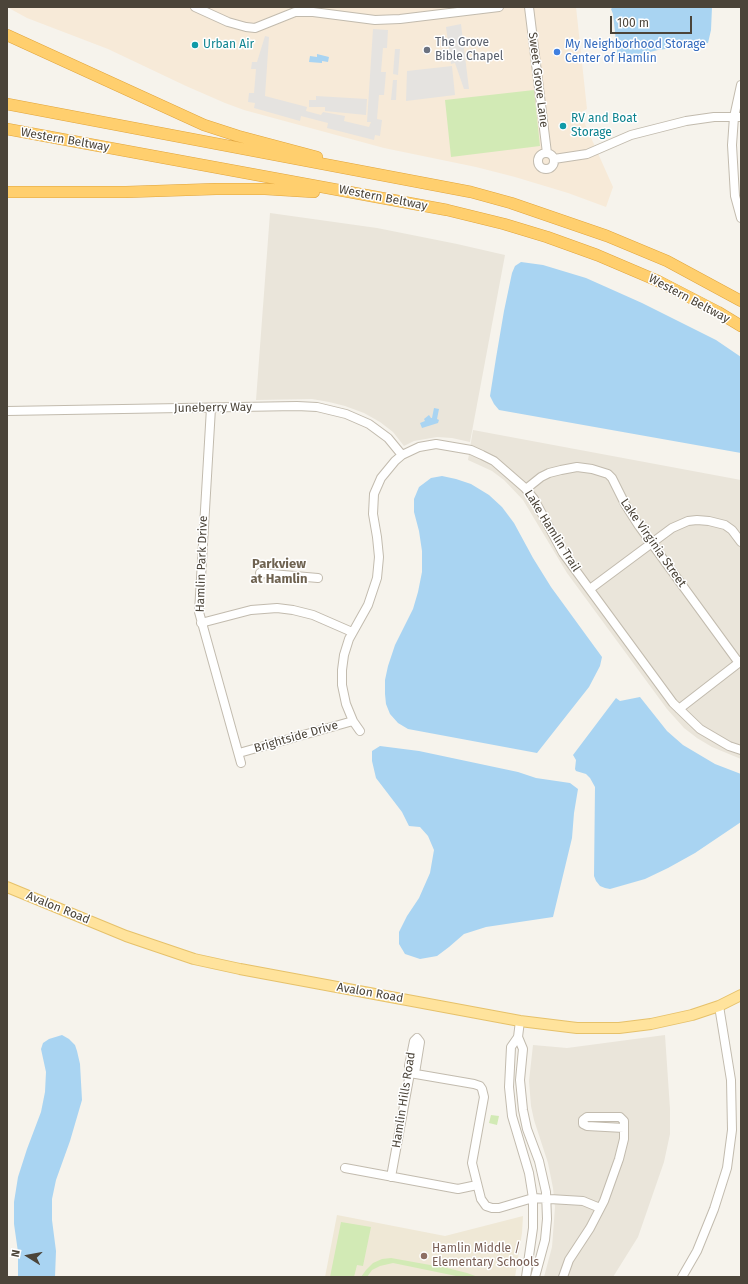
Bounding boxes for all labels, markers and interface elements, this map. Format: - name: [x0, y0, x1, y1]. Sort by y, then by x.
- scale bar: [612, 8, 694, 34]
- text: 100 m: [617, 16, 649, 30]
- street label: Sweet Grove Lane: [525, 31, 551, 129]
- place label: The Grove Bible Chapel: [435, 36, 503, 64]
- place label: Urban Air: [203, 38, 254, 52]
- place label: My Neighborhood Storage Center of Hamlin: [565, 38, 706, 66]
- marker: Urban Air: [190, 40, 200, 50]
- marker: The Grove Bible Chapel: [422, 45, 432, 55]
- marker: My Neighborhood Storage Center of Hamlin: [552, 47, 562, 57]
- place label: RV and Boat Storage: [571, 112, 637, 140]
- marker: RV and Boat Storage: [558, 121, 568, 131]
- street label: Western Beltway: [19, 125, 111, 155]
- street label: Western Beltway: [338, 182, 428, 214]
- street label: Western Beltway: [646, 272, 732, 326]
- street label: Juneberry Way: [174, 400, 252, 416]
- street label: Lake Hamlin Trail: [521, 487, 583, 575]
- street label: Lake Virginia Street: [617, 496, 689, 590]
- street label: Hamlin Park Drive: [193, 515, 211, 613]
- district label: Parkview at Hamlin: [250, 556, 308, 587]
- street label: Brightside Drive: [252, 718, 340, 756]
- street label: Avalon Road: [24, 889, 92, 927]
- street label: Avalon Road: [336, 980, 404, 1006]
- street label: Hamlin Hills Road: [389, 1051, 419, 1149]
- north arrow: [8, 1236, 48, 1276]
- place label: Hamlin Middle / Elementary Schools: [432, 1242, 539, 1270]
- text: N: [9, 1249, 23, 1258]
- marker: Hamlin Middle / Elementary Schools: [419, 1251, 429, 1261]

